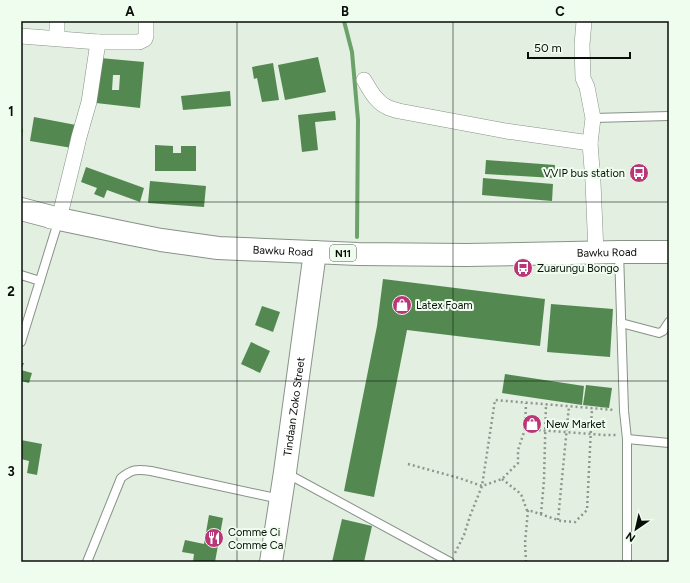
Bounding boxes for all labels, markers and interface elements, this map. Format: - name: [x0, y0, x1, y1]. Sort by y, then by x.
- text: A: [125, 4, 135, 19]
- text: B: [341, 4, 349, 19]
- text: C: [555, 4, 565, 19]
- scale bar: [528, 34, 630, 60]
- text: 50 m: [534, 41, 562, 55]
- text: 1: [8, 104, 14, 119]
- bus stop icon: VVIP bus station: [628, 162, 650, 184]
- place label: VVIP bus station: [543, 167, 625, 180]
- street label: Bawku Road: [252, 243, 313, 259]
- road number: N11: [330, 245, 356, 261]
- street label: Bawku Road: [576, 246, 637, 259]
- bus stop icon: Zuarungu Bongo: [512, 257, 534, 279]
- place label: Zuarungu Bongo: [537, 262, 619, 275]
- text: 2: [7, 284, 15, 299]
- shop icon: Latex Foam: [391, 294, 413, 316]
- place label: Latex Foam: [416, 299, 473, 312]
- street label: Tindaan Zoko Street: [281, 356, 307, 457]
- shop icon: New Market: [521, 413, 543, 435]
- place label: New Market: [546, 418, 606, 431]
- text: 3: [7, 464, 15, 479]
- north arrow: [616, 509, 656, 549]
- place label: Comme Ci Comme Ca: [228, 526, 283, 552]
- restaurant icon: Comme Ci Comme Ca: [203, 527, 225, 549]
- text: N: [624, 529, 638, 545]

